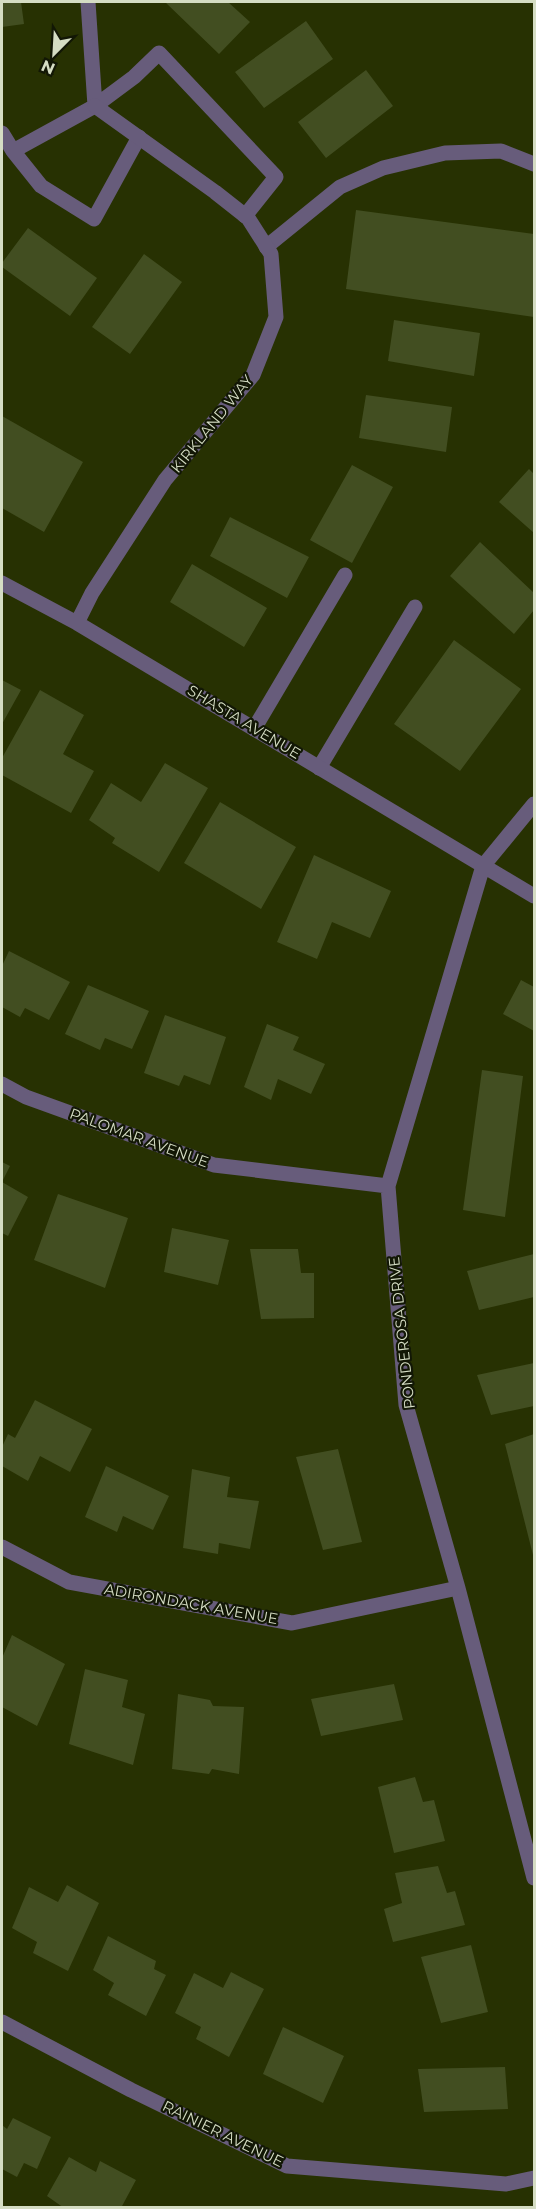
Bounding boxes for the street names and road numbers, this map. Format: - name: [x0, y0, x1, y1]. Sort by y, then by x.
- street label: KIRKLAND WAY: [166, 371, 257, 476]
- street label: SHASTA AVENUE: [184, 680, 304, 763]
- street label: PALOMAR AVENUE: [67, 1104, 211, 1172]
- street label: PONDEROSA DRIVE: [384, 1256, 419, 1410]
- street label: ADIRONDACK AVENUE: [103, 1579, 279, 1628]
- street label: RAINIER AVENUE: [160, 2096, 287, 2171]

